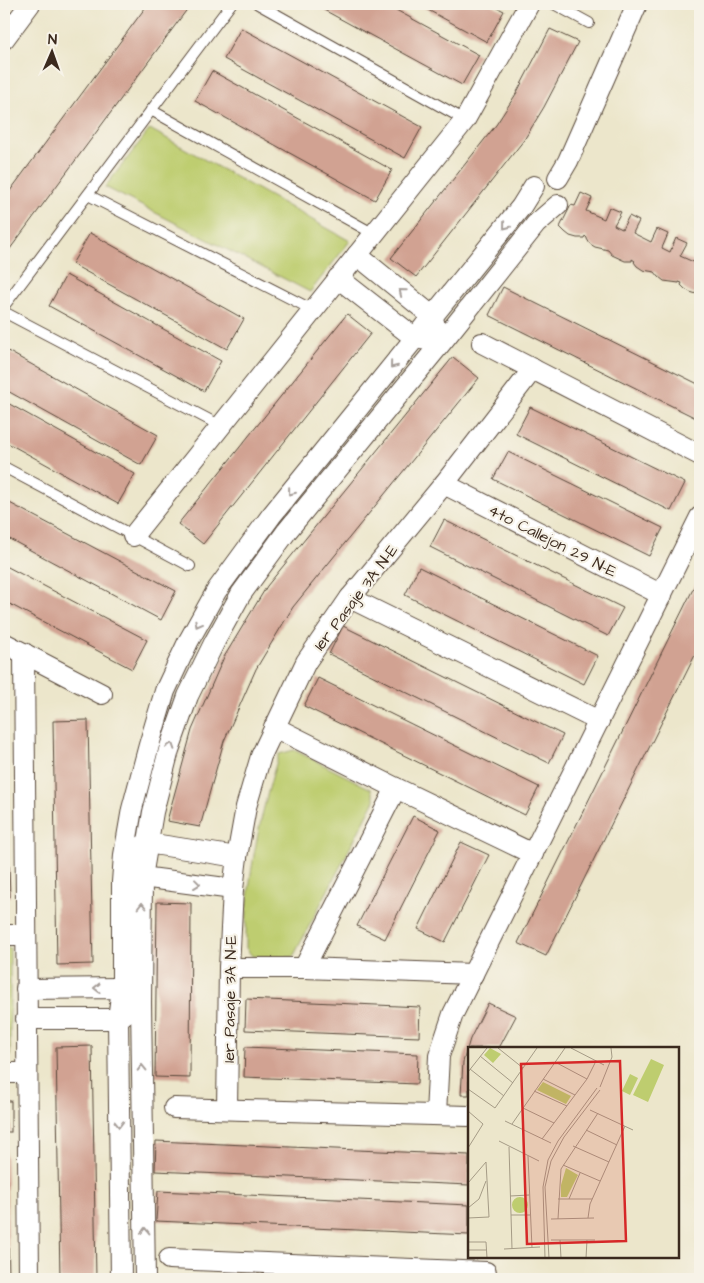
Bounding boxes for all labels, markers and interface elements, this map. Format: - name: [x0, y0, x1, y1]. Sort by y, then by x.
- north arrow: [28, 28, 78, 78]
- text: N: [48, 30, 57, 50]
- one-way arrow: [503, 220, 512, 229]
- one-way arrow: [399, 289, 408, 297]
- one-way arrow: [389, 360, 398, 369]
- one-way arrow: [288, 486, 296, 495]
- street label: 4to Callejon 29 N-E: [485, 499, 621, 583]
- street label: 1er Pasaje 3A N-E: [309, 540, 403, 655]
- one-way arrow: [194, 619, 204, 628]
- one-way arrow: [165, 743, 175, 751]
- one-way arrow: [193, 878, 201, 889]
- one-way arrow: [137, 901, 147, 909]
- street label: 1er Pasaje 3A N-E: [218, 934, 242, 1063]
- one-way arrow: [93, 983, 101, 993]
- inset map: [468, 1047, 679, 1258]
- one-way arrow: [137, 1064, 147, 1072]
- one-way arrow: [114, 1120, 124, 1128]
- one-way arrow: [140, 1226, 150, 1234]

